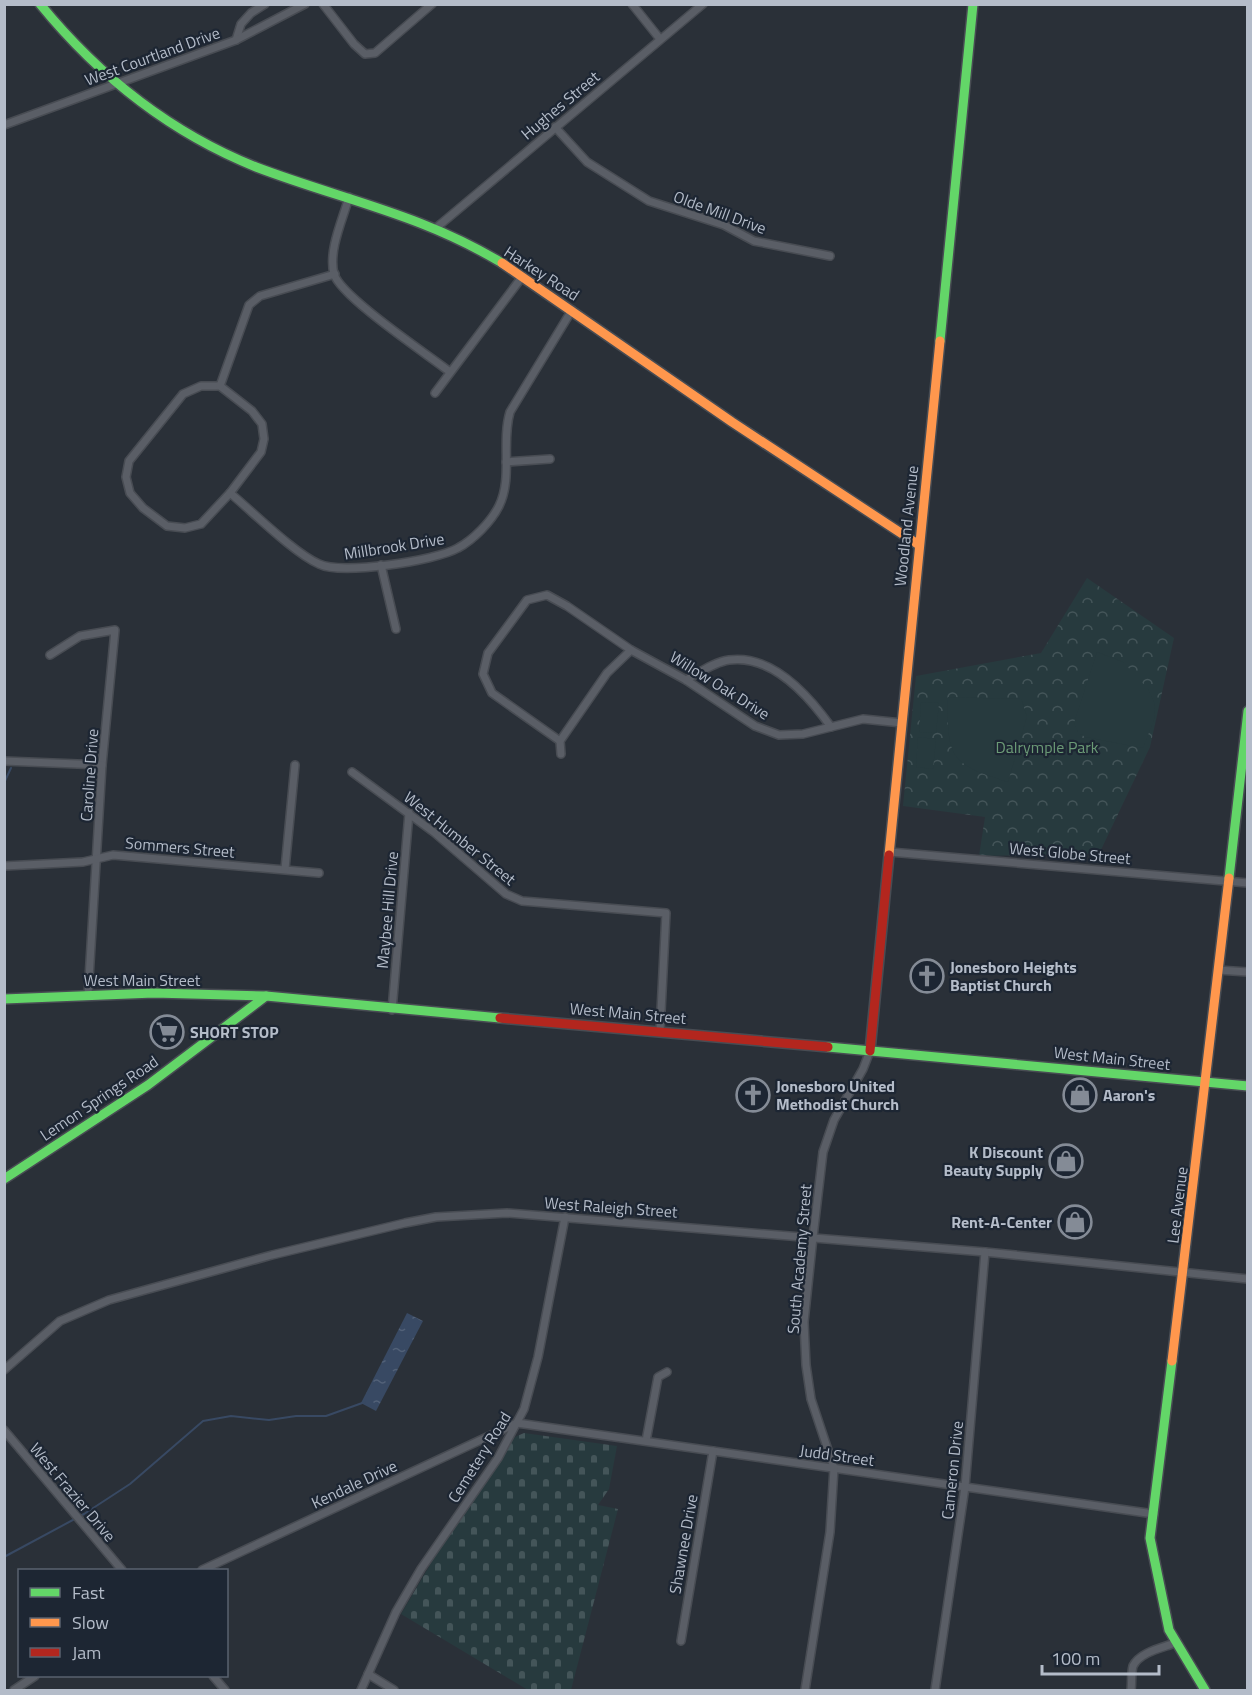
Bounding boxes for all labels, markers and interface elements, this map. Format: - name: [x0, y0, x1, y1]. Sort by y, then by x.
- street label: West Courtland Drive: [81, 20, 223, 92]
- street label: Hughes Street: [515, 65, 605, 145]
- street label: Olde Mill Drive: [670, 184, 770, 240]
- street label: Harkey Road: [500, 240, 584, 306]
- street label: Woodland Avenue: [888, 464, 924, 588]
- street label: Millbrook Drive: [342, 526, 446, 566]
- street label: Willow Oak Drive: [665, 645, 775, 725]
- street label: Caroline Drive: [74, 728, 104, 822]
- park label: Dalrymple Park: [995, 735, 1099, 759]
- street label: West Humber Street: [399, 785, 521, 891]
- street label: Sommers Street: [124, 830, 236, 864]
- street label: West Globe Street: [1008, 836, 1132, 870]
- street label: Maybee Hill Drive: [370, 850, 404, 970]
- place label: Jonesboro Heights Baptist Church: [950, 955, 1077, 997]
- church icon: Jonesboro Heights Baptist Church: [909, 958, 945, 994]
- street label: West Main Street: [84, 968, 201, 992]
- street label: West Main Street: [569, 996, 688, 1030]
- supermarket icon: SHORT STOP: [149, 1014, 185, 1050]
- place label: SHORT STOP: [190, 1020, 279, 1044]
- street label: West Main Street: [1053, 1040, 1172, 1076]
- street label: Lemon Springs Road: [35, 1049, 163, 1147]
- place label: Jonesboro United Methodist Church: [776, 1074, 899, 1116]
- church icon: Jonesboro United Methodist Church: [735, 1077, 771, 1113]
- shop icon: Aaron's: [1062, 1077, 1098, 1113]
- place label: Aaron's: [1103, 1083, 1155, 1107]
- place label: K Discount Beauty Supply: [943, 1140, 1043, 1182]
- shop icon: K Discount Beauty Supply: [1048, 1143, 1084, 1179]
- street label: Lee Avenue: [1160, 1165, 1194, 1245]
- street label: South Academy Street: [781, 1183, 818, 1335]
- street label: West Raleigh Street: [544, 1190, 679, 1224]
- shop icon: Rent-A-Center: [1057, 1204, 1093, 1240]
- place label: Rent-A-Center: [951, 1210, 1052, 1234]
- street label: Cemetery Road: [441, 1407, 517, 1507]
- street label: Cameron Drive: [935, 1419, 969, 1521]
- street label: West Frazier Drive: [24, 1437, 122, 1547]
- street label: Judd Street: [798, 1438, 876, 1472]
- street label: Kendale Drive: [307, 1454, 401, 1514]
- street label: Shawnee Drive: [662, 1492, 704, 1596]
- legend: [18, 1569, 228, 1677]
- text: Fast: [72, 1579, 105, 1606]
- text: Slow: [72, 1609, 109, 1636]
- scale bar: [1042, 1638, 1159, 1676]
- text: Jam: [72, 1639, 101, 1666]
- text: 100 m: [1051, 1645, 1100, 1672]

